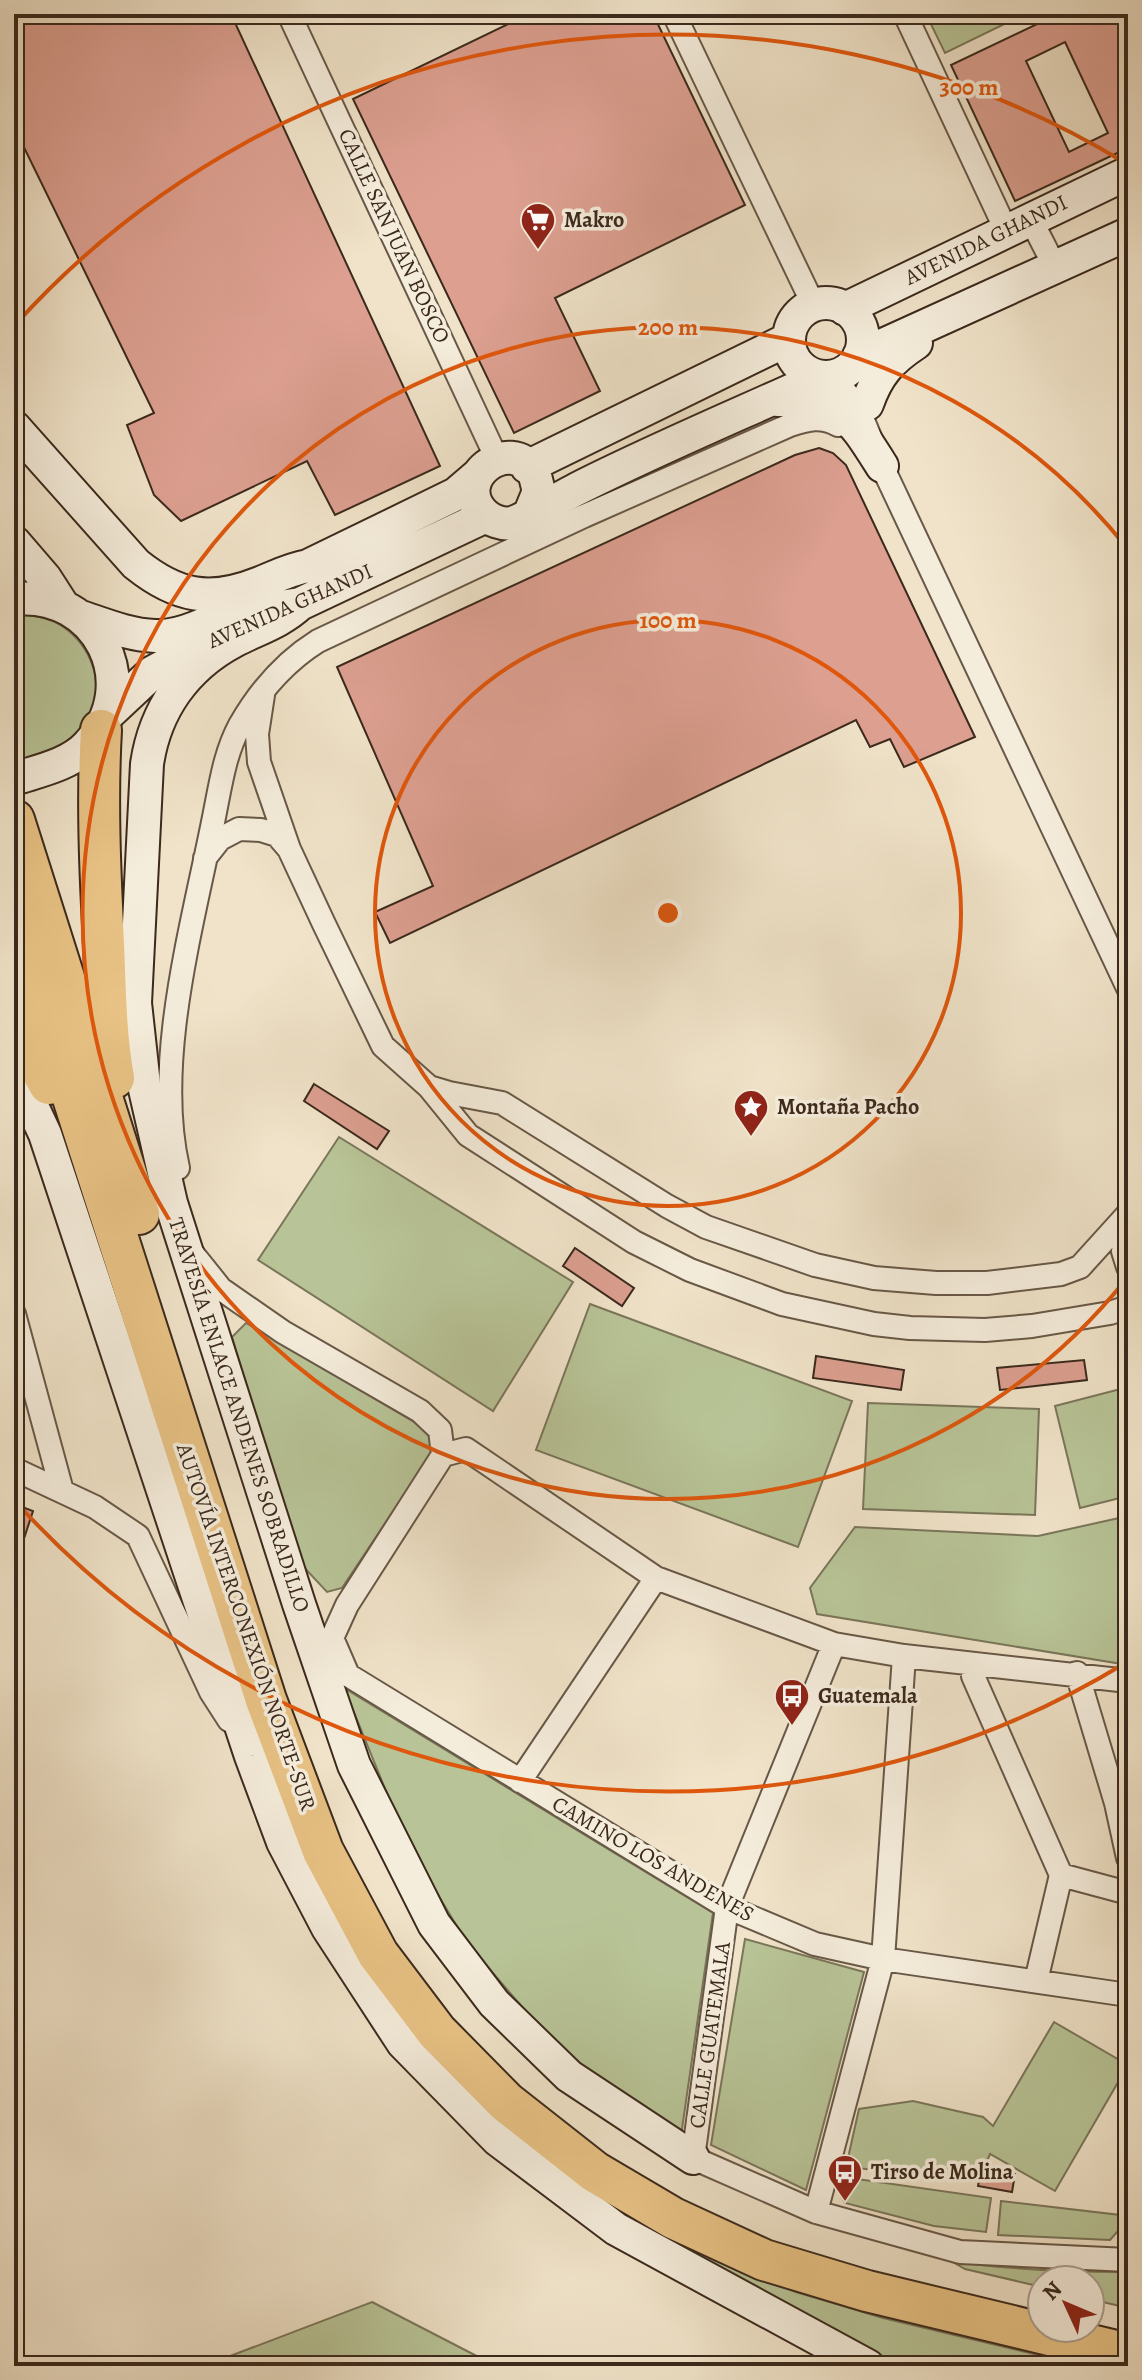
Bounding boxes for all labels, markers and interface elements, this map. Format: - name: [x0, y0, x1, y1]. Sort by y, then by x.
- text: 300 m: [940, 71, 998, 103]
- street label: CALLE SAN JUAN BOSCO: [331, 124, 457, 348]
- street label: AVENIDA GHANDI: [899, 188, 1072, 293]
- supermarket icon: Makro: [519, 201, 557, 251]
- place label: Makro: [564, 205, 624, 235]
- text: 200 m: [638, 311, 698, 343]
- street label: AVENIDA GHANDI: [202, 556, 377, 656]
- text: 100 m: [639, 604, 697, 636]
- centre of rings: [654, 899, 682, 927]
- place icon: Montaña Pacho: [732, 1088, 770, 1138]
- place label: Montaña Pacho: [777, 1092, 919, 1122]
- street label: TRAVESÍA ENLACE ANDENES SOBRADILLO: [161, 1214, 317, 1616]
- street label: AUTOVÍA INTERCONEXIÓN NORTE-SUR: [169, 1438, 323, 1815]
- bus stop icon: Guatemala: [773, 1677, 811, 1727]
- place label: Guatemala: [818, 1681, 918, 1711]
- street label: CAMINO LOS ANDENES: [547, 1789, 759, 1929]
- street label: CALLE GUATEMALA: [682, 1939, 738, 2130]
- bus stop icon: Tirso de Molina: [826, 2153, 864, 2203]
- place label: Tirso de Molina: [871, 2157, 1014, 2187]
- north arrow: [1026, 2264, 1106, 2344]
- text: N: [1036, 2275, 1069, 2307]

